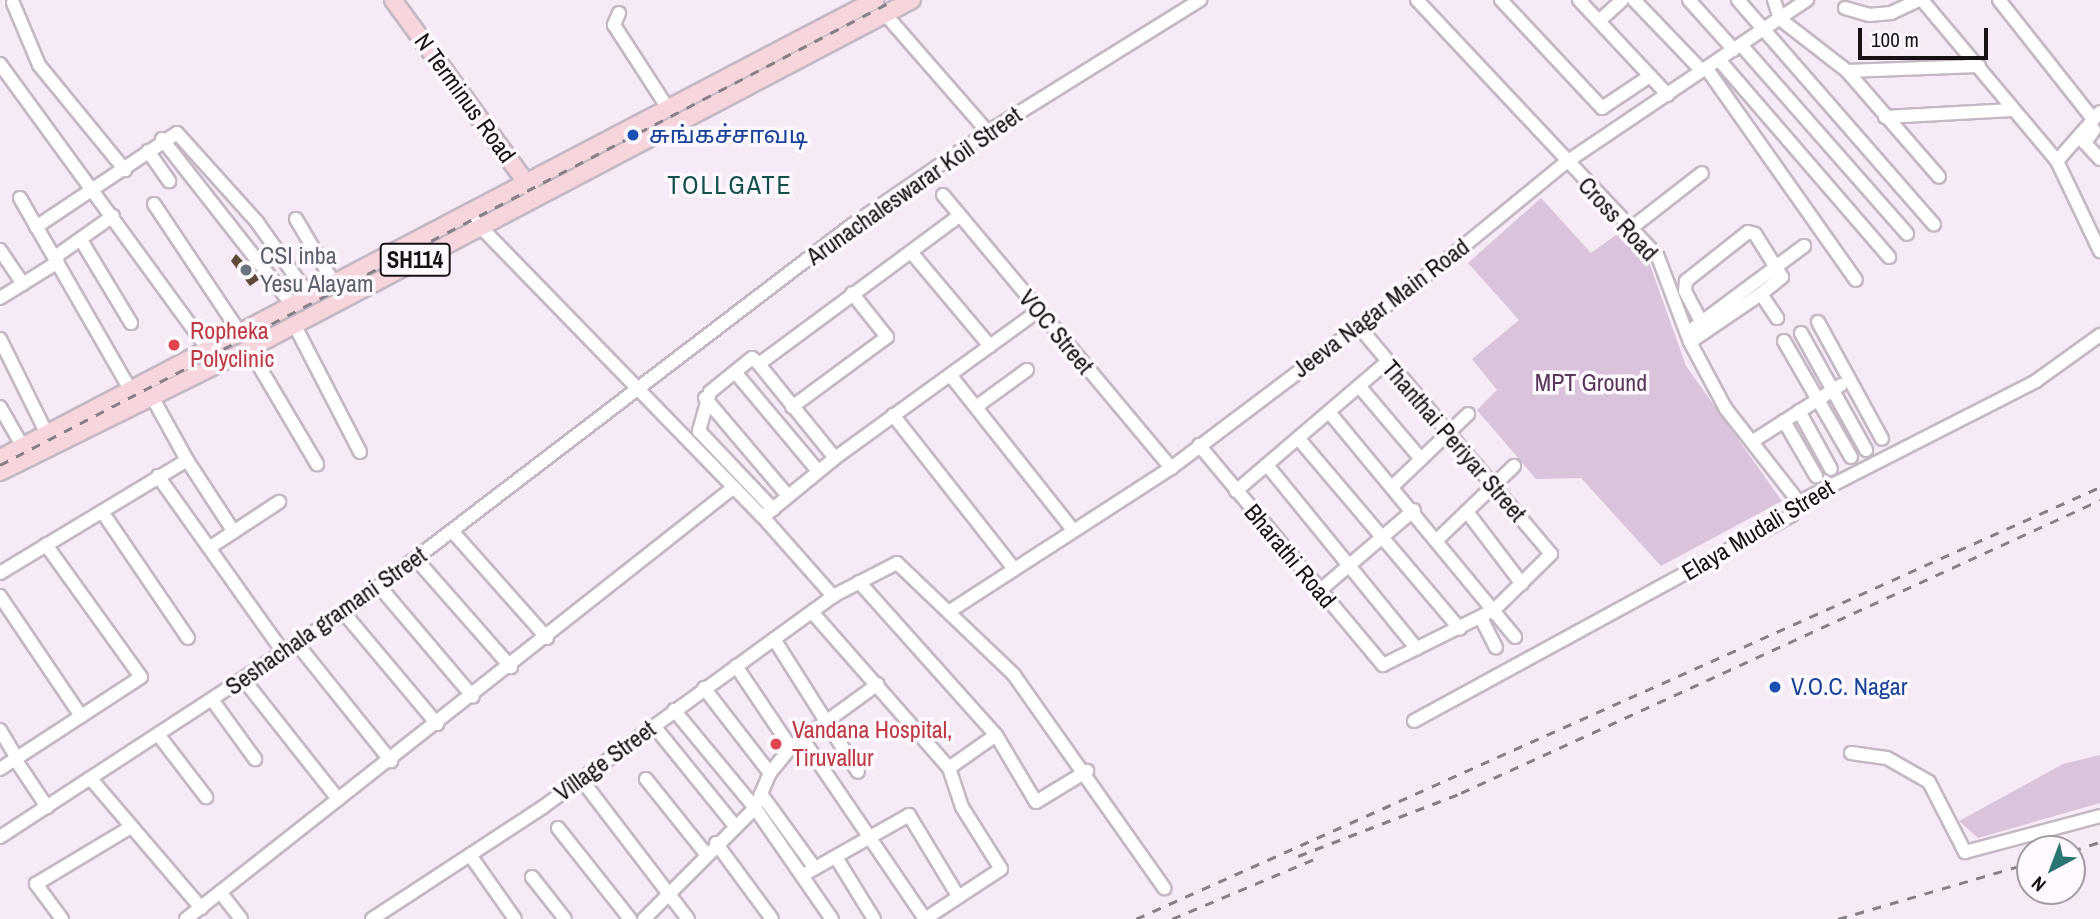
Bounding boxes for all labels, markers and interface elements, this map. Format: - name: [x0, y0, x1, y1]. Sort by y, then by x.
- scale bar: [1862, 14, 1992, 58]
- text: 100 m: [1871, 25, 1919, 54]
- street label: N Terminus Road: [408, 28, 522, 168]
- street label: Arunachaleswarar Koil Street: [801, 101, 1027, 271]
- place label: சுங்கச்சாவடி: [649, 121, 808, 149]
- marker: சுங்கச்சாவடி: [623, 125, 643, 145]
- district label: TOLLGATE: [668, 169, 792, 201]
- street label: Cross Road: [1572, 171, 1664, 267]
- street label: Jeeva Nagar Main Road: [1287, 232, 1475, 384]
- road number: SH114: [378, 241, 452, 280]
- place label: CSI inba Yesu Alayam: [260, 242, 374, 298]
- marker: CSI inba Yesu Alayam: [238, 262, 254, 278]
- street label: VOC Street: [1013, 284, 1099, 380]
- place label: Ropheka Polyclinic: [190, 317, 274, 373]
- marker: Ropheka Polyclinic: [164, 335, 184, 355]
- street label: Thanthai Periyar Street: [1376, 354, 1532, 528]
- park label: MPT Ground: [1535, 369, 1647, 397]
- street label: Elaya Mudali Street: [1677, 473, 1839, 587]
- street label: Bharathi Road: [1238, 498, 1342, 614]
- street label: Seshachala gramani Street: [220, 541, 432, 701]
- place label: V.O.C. Nagar: [1791, 673, 1907, 701]
- marker: V.O.C. Nagar: [1765, 677, 1785, 697]
- street label: Village Street: [549, 715, 661, 807]
- place label: Vandana Hospital, Tiruvallur: [792, 716, 952, 772]
- marker: Vandana Hospital, Tiruvallur: [766, 734, 786, 754]
- north arrow: [2016, 835, 2086, 905]
- text: N: [2026, 871, 2051, 898]

